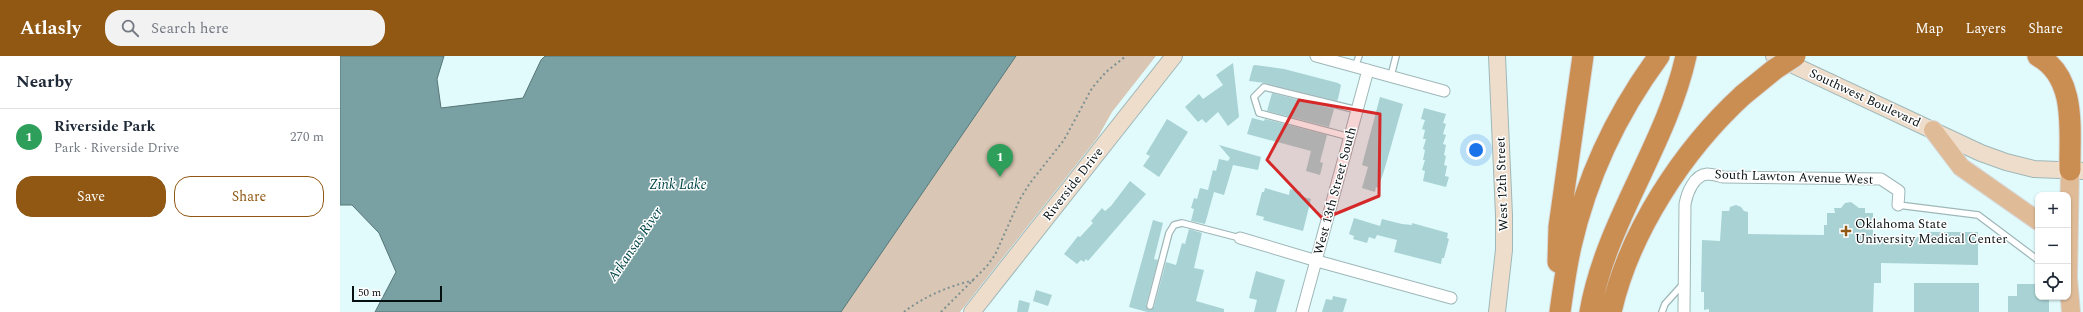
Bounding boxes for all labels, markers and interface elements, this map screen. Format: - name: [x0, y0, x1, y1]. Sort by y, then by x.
- search box: [105, 10, 385, 46]
- text: Atlasly: [20, 14, 81, 43]
- icon: search: [119, 17, 141, 39]
- text: Search here: [151, 17, 229, 40]
- text: Map: [1915, 18, 1944, 39]
- text: Layers: [1966, 18, 2006, 39]
- text: Share: [2028, 18, 2063, 39]
- street label: Southwest Boulevard: [1806, 63, 1924, 133]
- text: Nearby: [16, 69, 72, 95]
- text: Riverside Park: [54, 115, 156, 138]
- street label: West 13th Street South: [1308, 124, 1362, 257]
- text: 1: [25, 127, 33, 147]
- text: 270 m: [290, 127, 324, 147]
- street label: West 12th Street: [1490, 136, 1514, 232]
- text: Park · Riverside Drive: [54, 138, 179, 158]
- your location: [1466, 140, 1486, 160]
- street label: Riverside Drive: [1038, 143, 1108, 225]
- pin: 1: [987, 144, 1013, 177]
- street label: South Lawton Avenue West: [1714, 164, 1874, 190]
- water label: Zink Lake: [649, 174, 707, 195]
- button: Save: [16, 176, 166, 217]
- button: Share: [174, 176, 324, 217]
- map controls: [2035, 192, 2071, 300]
- button: +: [2035, 192, 2071, 228]
- water label: Arkansas River: [602, 202, 668, 286]
- place label: Oklahoma State University Medical Center: [1855, 214, 2007, 249]
- marker: Oklahoma State University Medical Center: [1840, 225, 1852, 237]
- button: −: [2035, 228, 2071, 264]
- button: locate: [2035, 264, 2071, 300]
- scale bar: [352, 284, 442, 303]
- text: 50 m: [358, 284, 381, 301]

